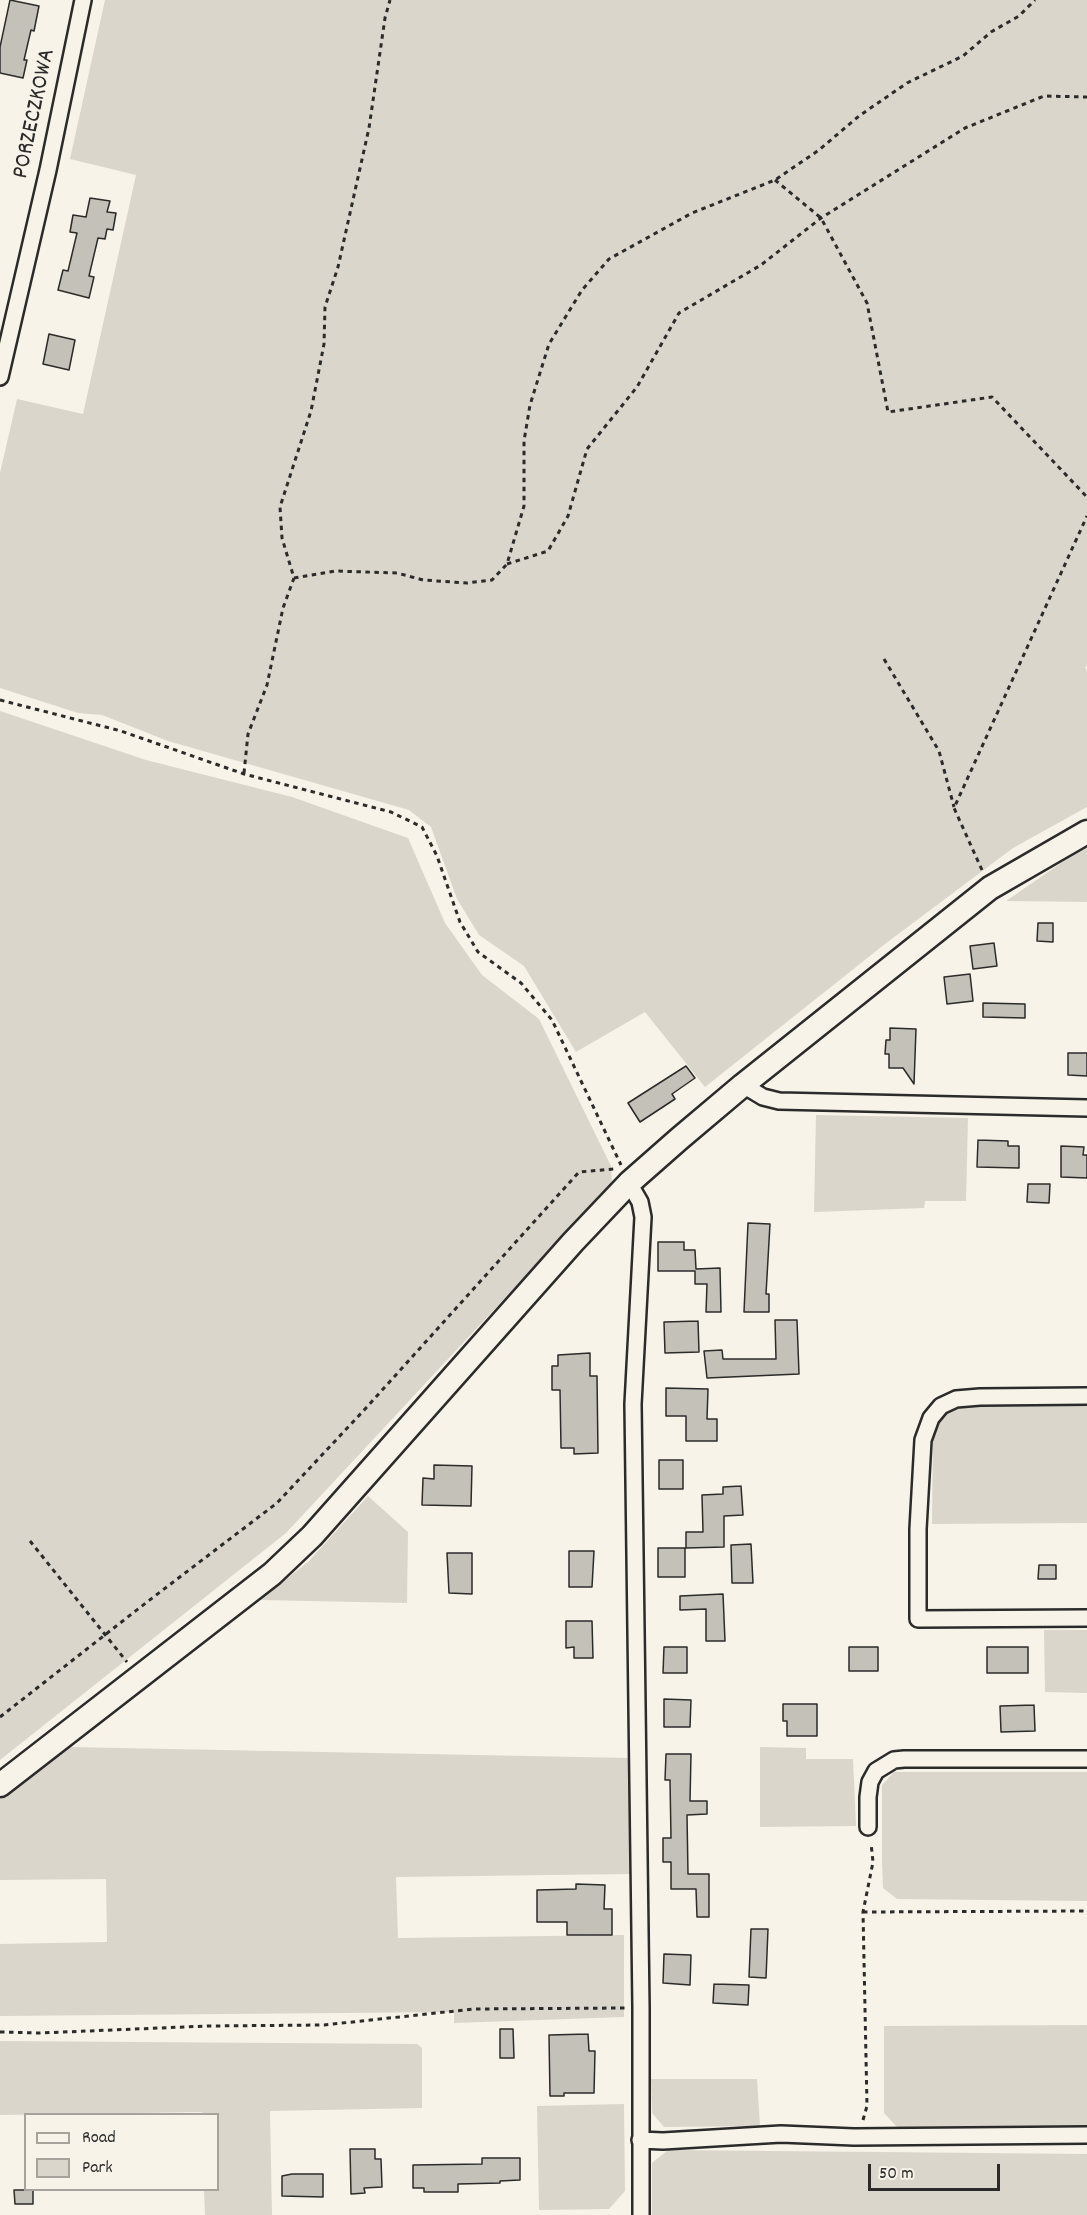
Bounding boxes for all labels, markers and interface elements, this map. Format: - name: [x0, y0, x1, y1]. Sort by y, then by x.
- street label: PORZECZKOWA: [8, 46, 64, 182]
- legend: [24, 2113, 219, 2191]
- text: Road: [82, 2126, 116, 2151]
- scale bar: [871, 2152, 1003, 2190]
- text: Park: [82, 2156, 113, 2181]
- text: 50 m: [879, 2162, 914, 2187]

